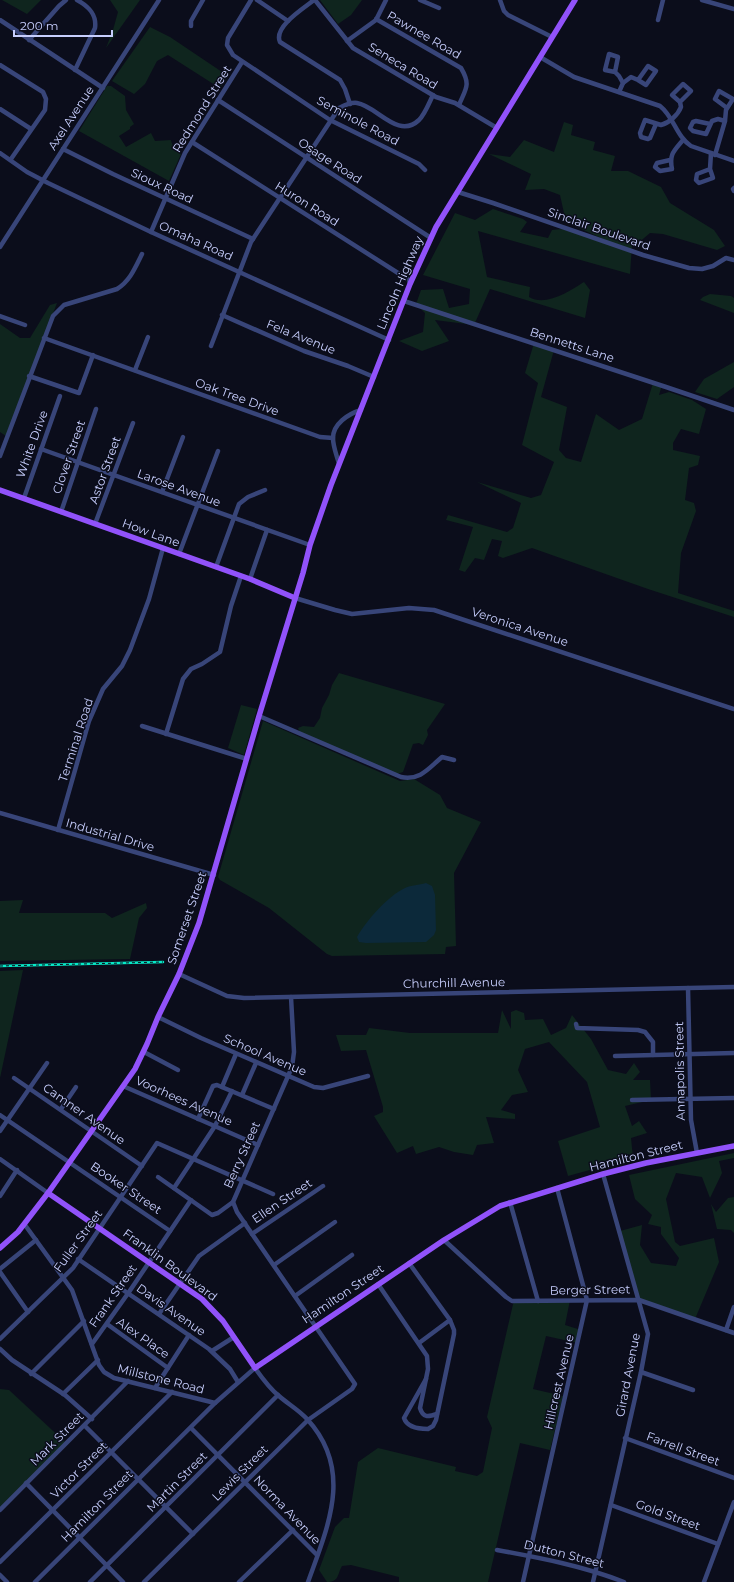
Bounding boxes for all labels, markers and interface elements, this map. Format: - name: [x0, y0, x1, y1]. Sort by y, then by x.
- street label: Pawnee Road: [385, 7, 464, 62]
- scale bar: [14, 12, 112, 38]
- text: 200 m: [20, 18, 59, 33]
- street label: Seneca Road: [366, 39, 441, 92]
- street label: Redmond Street: [169, 62, 234, 155]
- street label: Axel Avenue: [44, 83, 97, 153]
- street label: Seminole Road: [314, 93, 402, 149]
- street label: Osage Road: [296, 134, 365, 187]
- street label: Sioux Road: [129, 165, 196, 207]
- street label: Huron Road: [272, 178, 342, 229]
- street label: Sinclair Boulevard: [546, 204, 653, 253]
- street label: Omaha Road: [157, 218, 236, 264]
- street label: Lincoln Highway: [373, 233, 426, 332]
- street label: Fela Avenue: [264, 316, 338, 357]
- street label: Bennetts Lane: [528, 324, 616, 365]
- street label: Oak Tree Drive: [193, 374, 281, 419]
- street label: White Drive: [12, 408, 51, 480]
- street label: Clover Street: [49, 418, 88, 496]
- street label: Astor Street: [85, 434, 124, 506]
- street label: Larose Avenue: [135, 465, 223, 510]
- street label: How Lane: [120, 515, 182, 550]
- street label: Veronica Avenue: [470, 604, 570, 649]
- street label: Terminal Road: [55, 696, 96, 784]
- street label: Industrial Drive: [64, 815, 156, 854]
- street label: Somerset Street: [164, 869, 209, 966]
- street label: Churchill Avenue: [403, 974, 505, 991]
- street label: Annapolis Street: [671, 1021, 688, 1121]
- street label: School Avenue: [221, 1030, 309, 1079]
- street label: Voorhees Avenue: [133, 1072, 235, 1129]
- street label: Camner Avenue: [40, 1080, 128, 1148]
- street label: Berry Street: [220, 1119, 263, 1191]
- street label: Hamilton Street: [588, 1137, 684, 1174]
- street label: Booker Street: [88, 1158, 165, 1217]
- street label: Ellen Street: [249, 1175, 315, 1226]
- street label: Fuller Street: [50, 1207, 105, 1275]
- street label: Franklin Boulevard: [120, 1225, 220, 1304]
- street label: Frank Street: [85, 1261, 140, 1330]
- street label: Hamilton Street: [299, 1261, 387, 1327]
- street label: Davis Avenue: [134, 1280, 209, 1339]
- street label: Berger Street: [550, 1281, 631, 1298]
- street label: Alex Place: [114, 1314, 173, 1361]
- street label: Girard Avenue: [612, 1332, 643, 1418]
- street label: Hillcrest Avenue: [540, 1333, 577, 1431]
- street label: Millstone Road: [116, 1360, 206, 1397]
- street label: Mark Street: [27, 1409, 87, 1469]
- street label: Farrell Street: [644, 1428, 722, 1469]
- street label: Victor Street: [47, 1438, 110, 1501]
- street label: Lewis Street: [208, 1441, 271, 1504]
- street label: Martin Street: [143, 1448, 210, 1515]
- street label: Hamilton Street: [58, 1466, 136, 1545]
- street label: Norma Avenue: [251, 1472, 324, 1547]
- street label: Gold Street: [634, 1496, 703, 1533]
- street label: Dutton Street: [522, 1536, 606, 1571]

